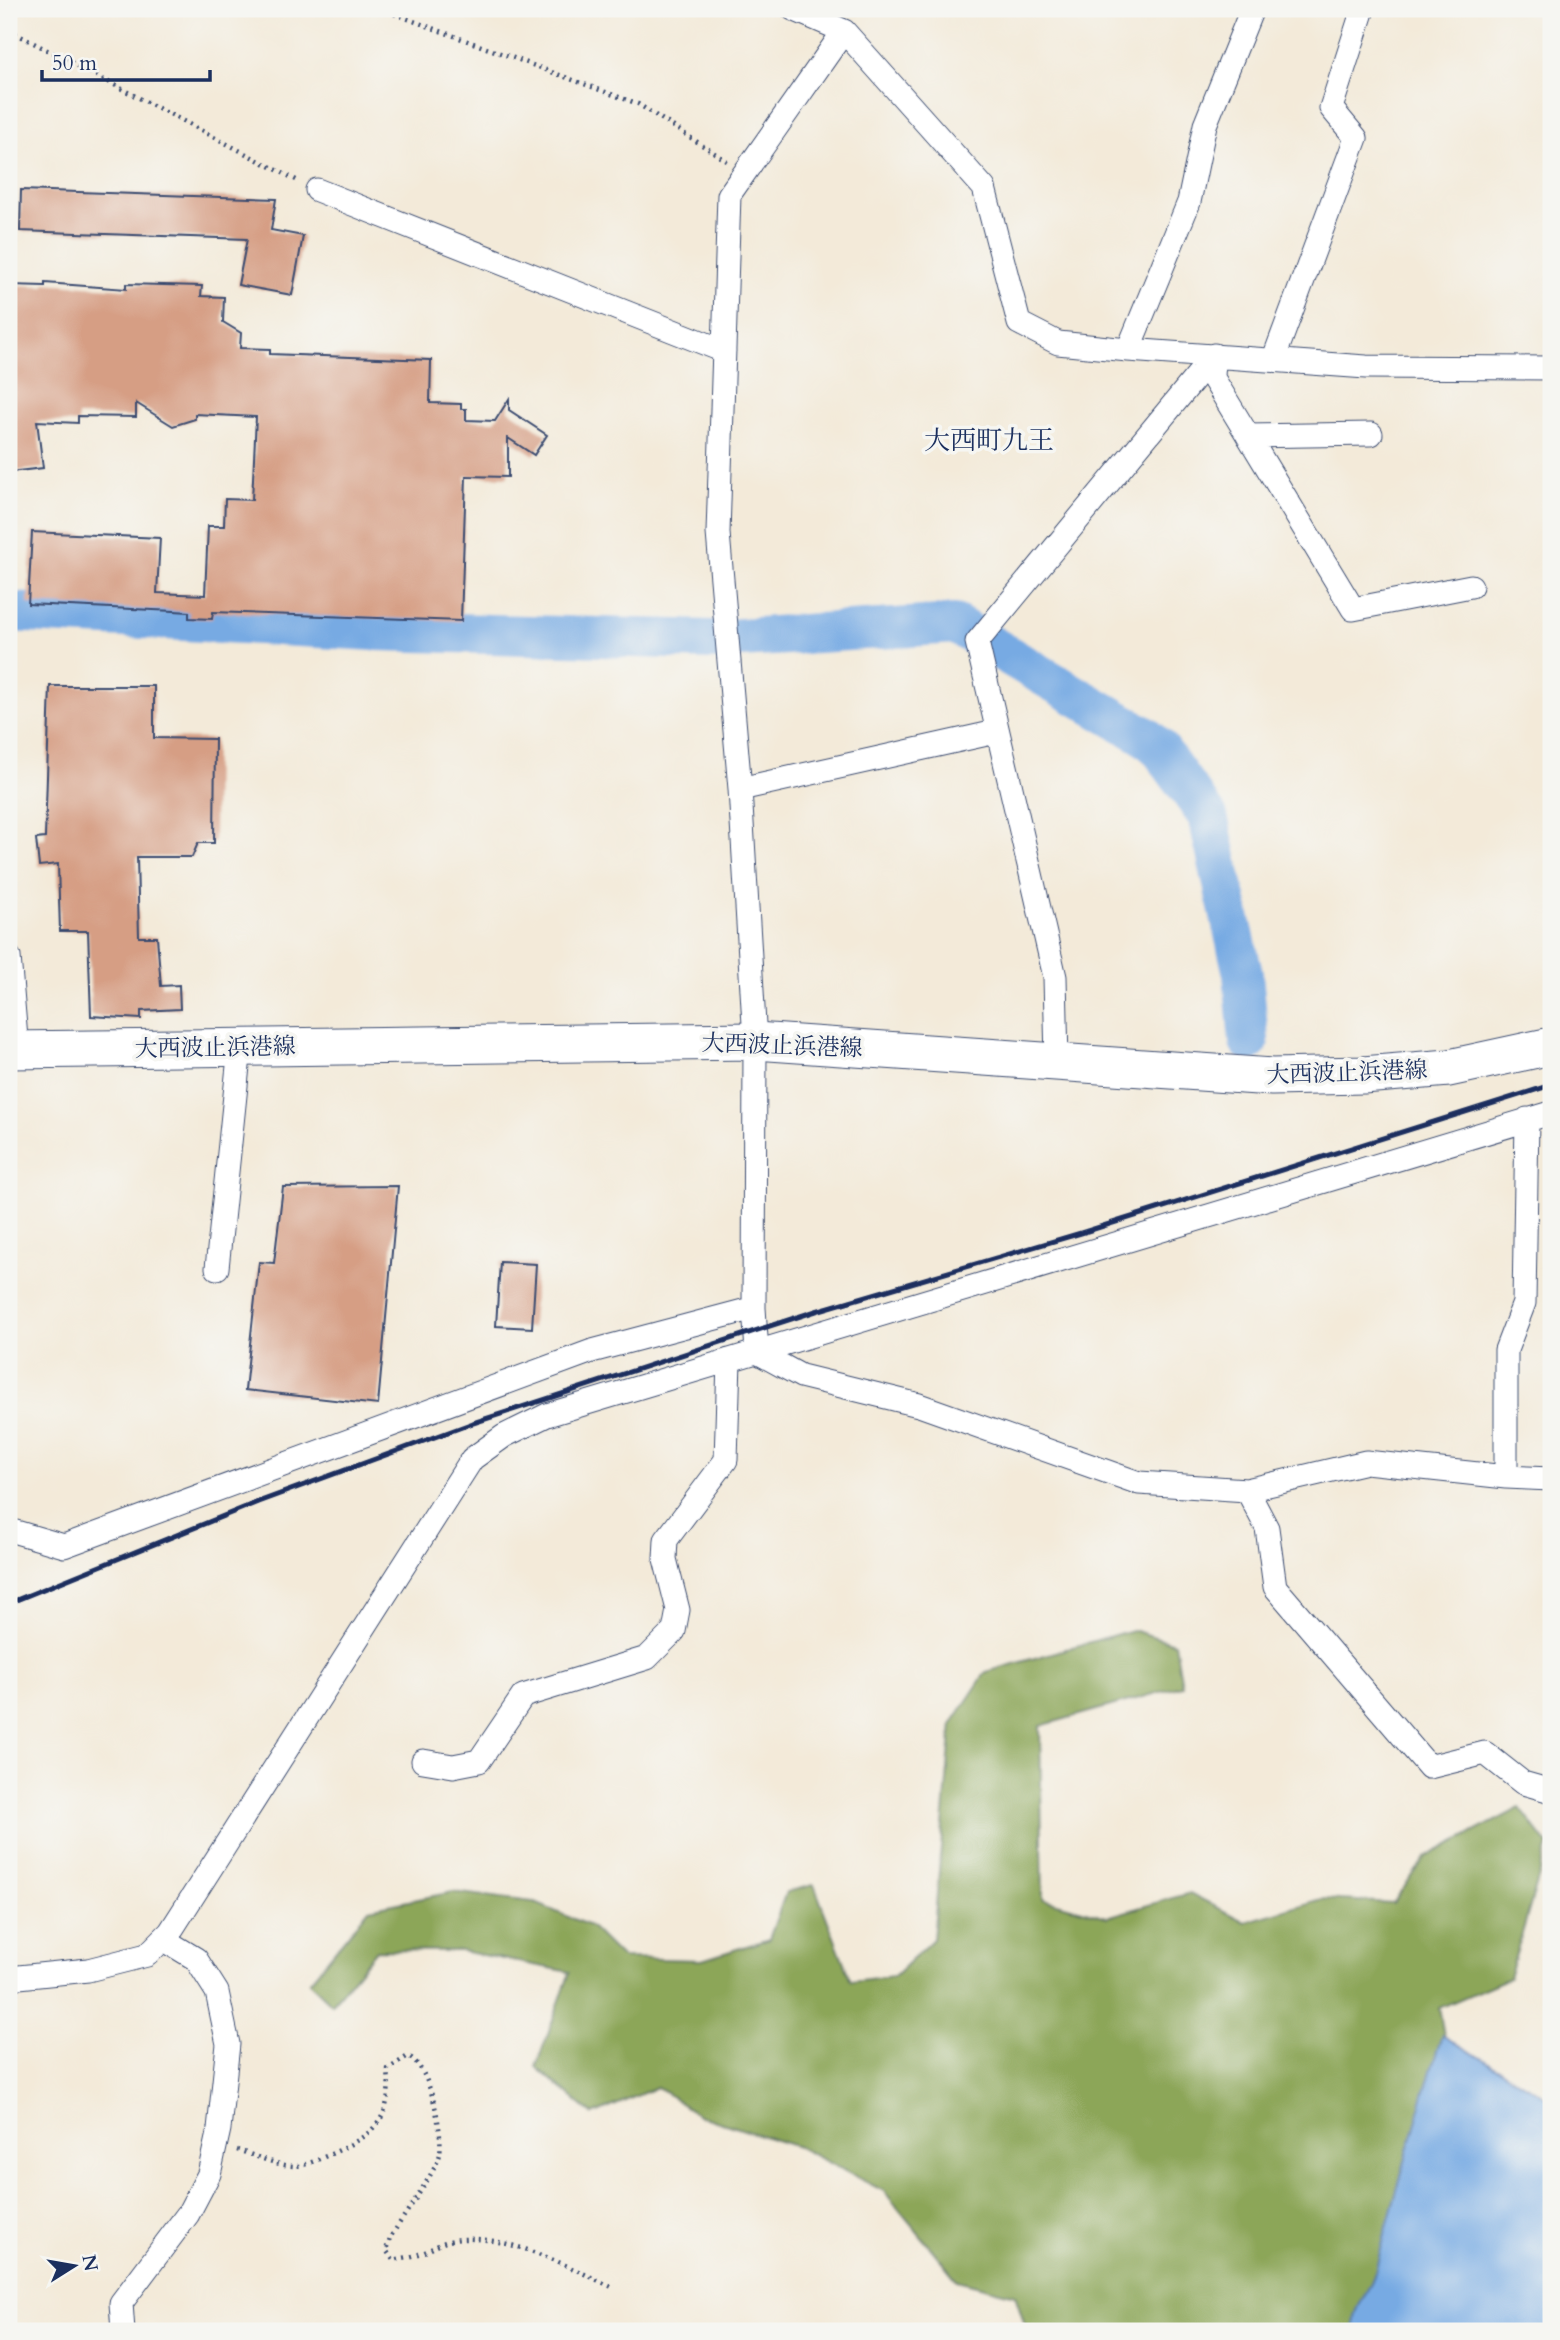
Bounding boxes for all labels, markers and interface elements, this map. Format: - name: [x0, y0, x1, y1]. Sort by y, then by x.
- scale bar: [42, 38, 210, 82]
- text: 50 m: [52, 49, 97, 78]
- district label: 大西町九王: [924, 423, 1054, 458]
- street label: 大西波止浜港線: [701, 1027, 863, 1064]
- street label: 大西波止浜港線: [134, 1031, 296, 1064]
- street label: 大西波止浜港線: [1266, 1054, 1428, 1091]
- north arrow: [38, 2232, 108, 2302]
- text: N: [75, 2252, 104, 2274]

